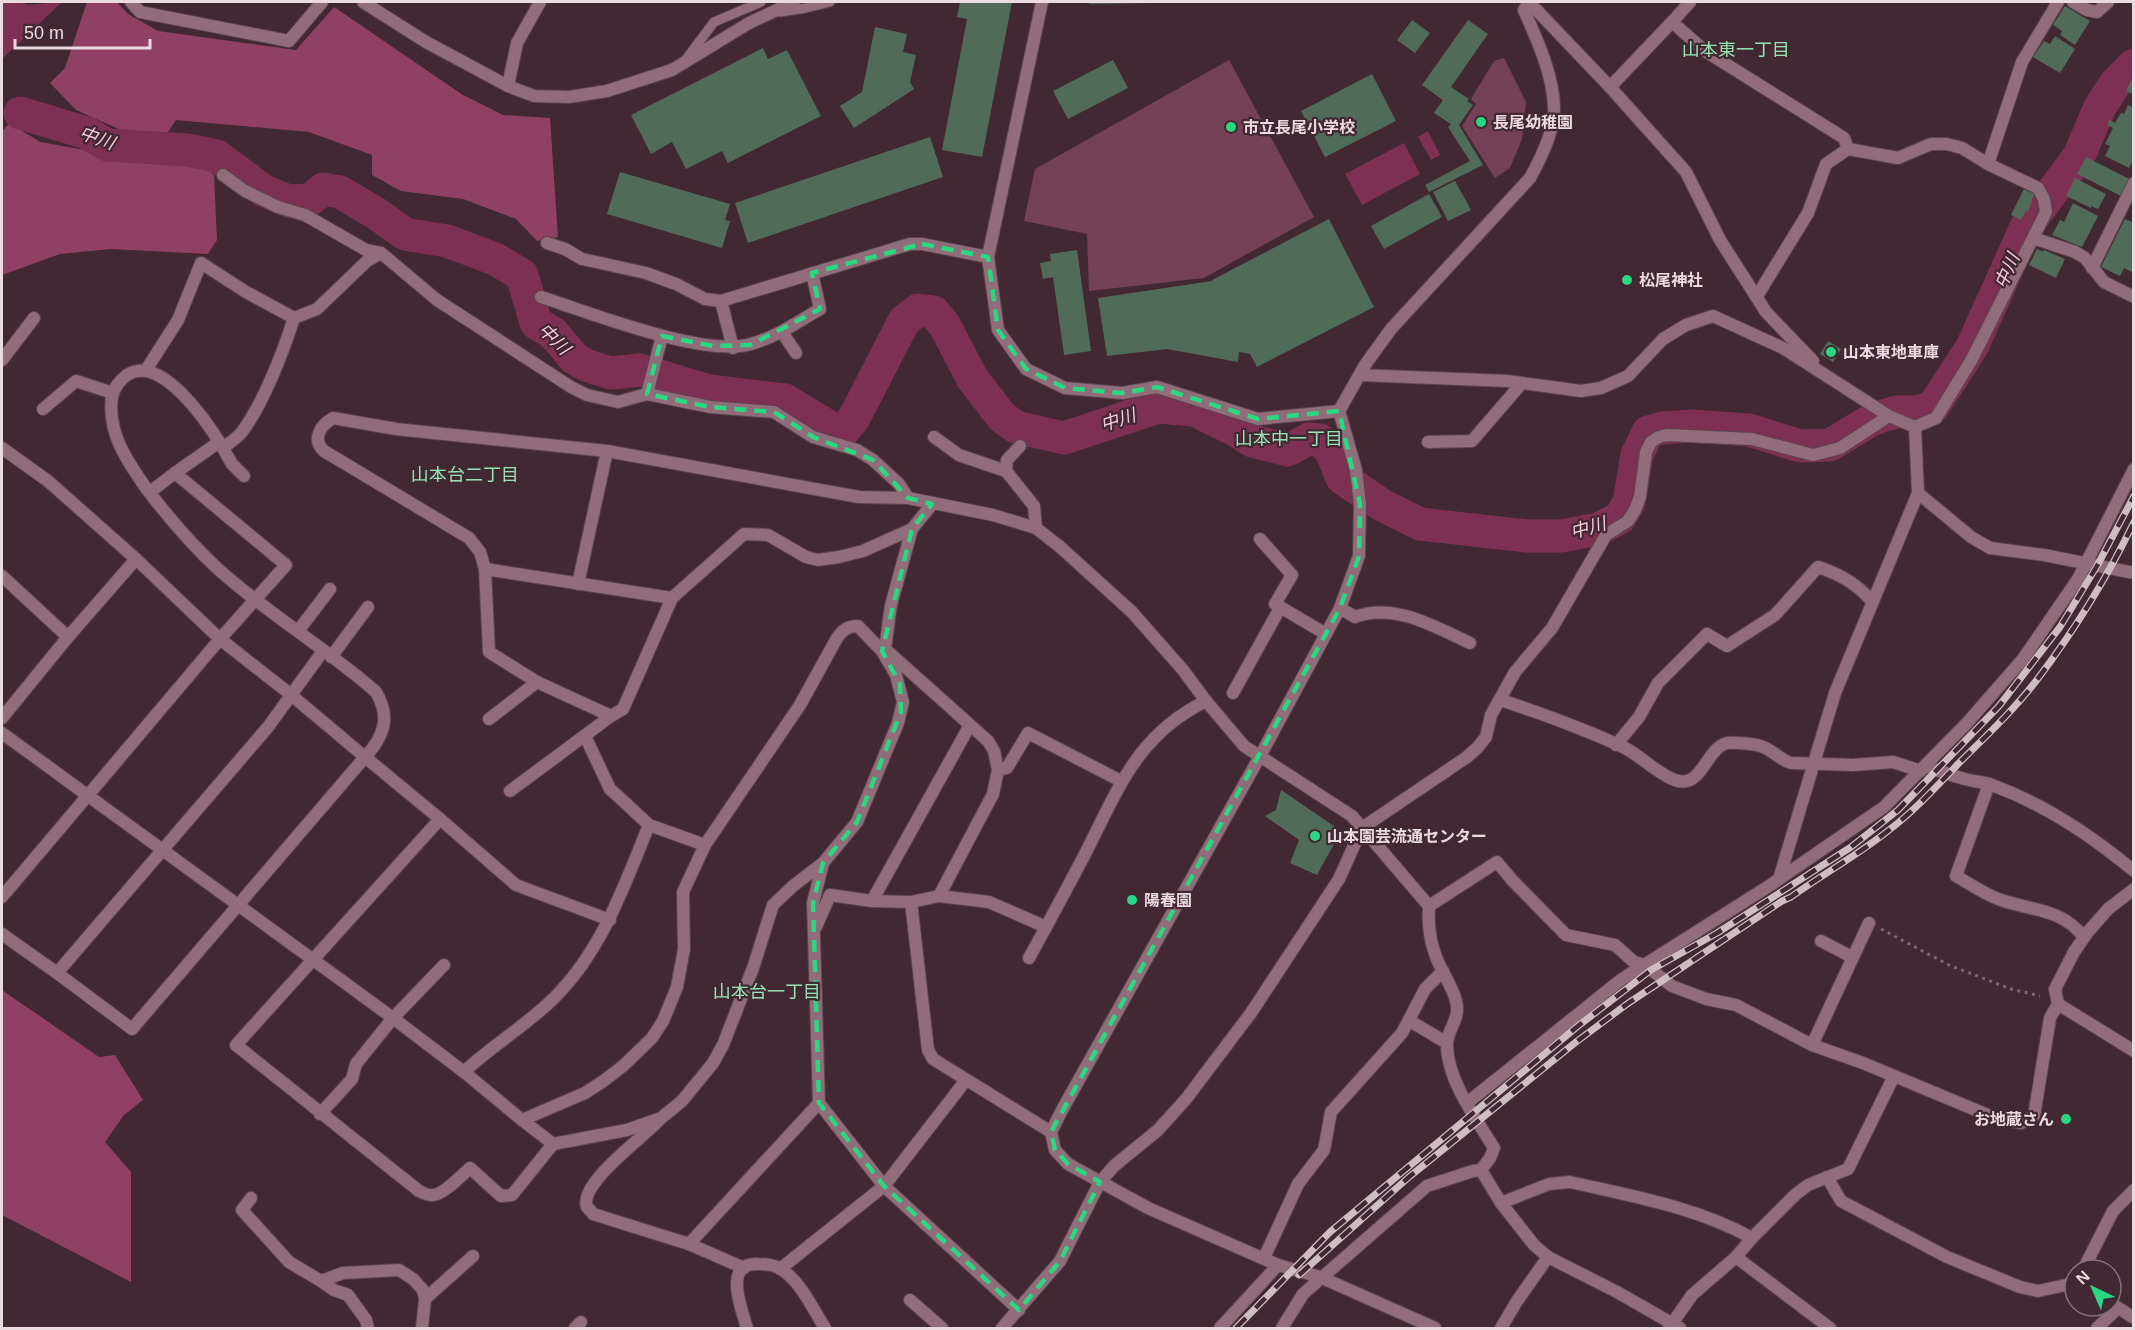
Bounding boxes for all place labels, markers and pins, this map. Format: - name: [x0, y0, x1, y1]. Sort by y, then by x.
- place label: 長尾幼稚園: [1493, 114, 1573, 131]
- marker: 長尾幼稚園: [1474, 115, 1488, 129]
- place label: 市立長尾小学校: [1243, 119, 1355, 136]
- marker: 市立長尾小学校: [1224, 120, 1238, 134]
- place label: 松尾神社: [1639, 271, 1703, 289]
- marker: 松尾神社: [1620, 273, 1634, 287]
- place label: 山本東地車庫: [1843, 344, 1939, 361]
- marker: 山本東地車庫: [1824, 345, 1838, 359]
- place label: 山本園芸流通センター: [1327, 828, 1487, 845]
- marker: 山本園芸流通センター: [1308, 829, 1322, 843]
- place label: 陽春園: [1144, 892, 1192, 909]
- marker: 陽春園: [1125, 893, 1139, 907]
- place label: お地蔵さん: [1974, 1111, 2054, 1128]
- marker: お地蔵さん: [2059, 1112, 2073, 1126]

